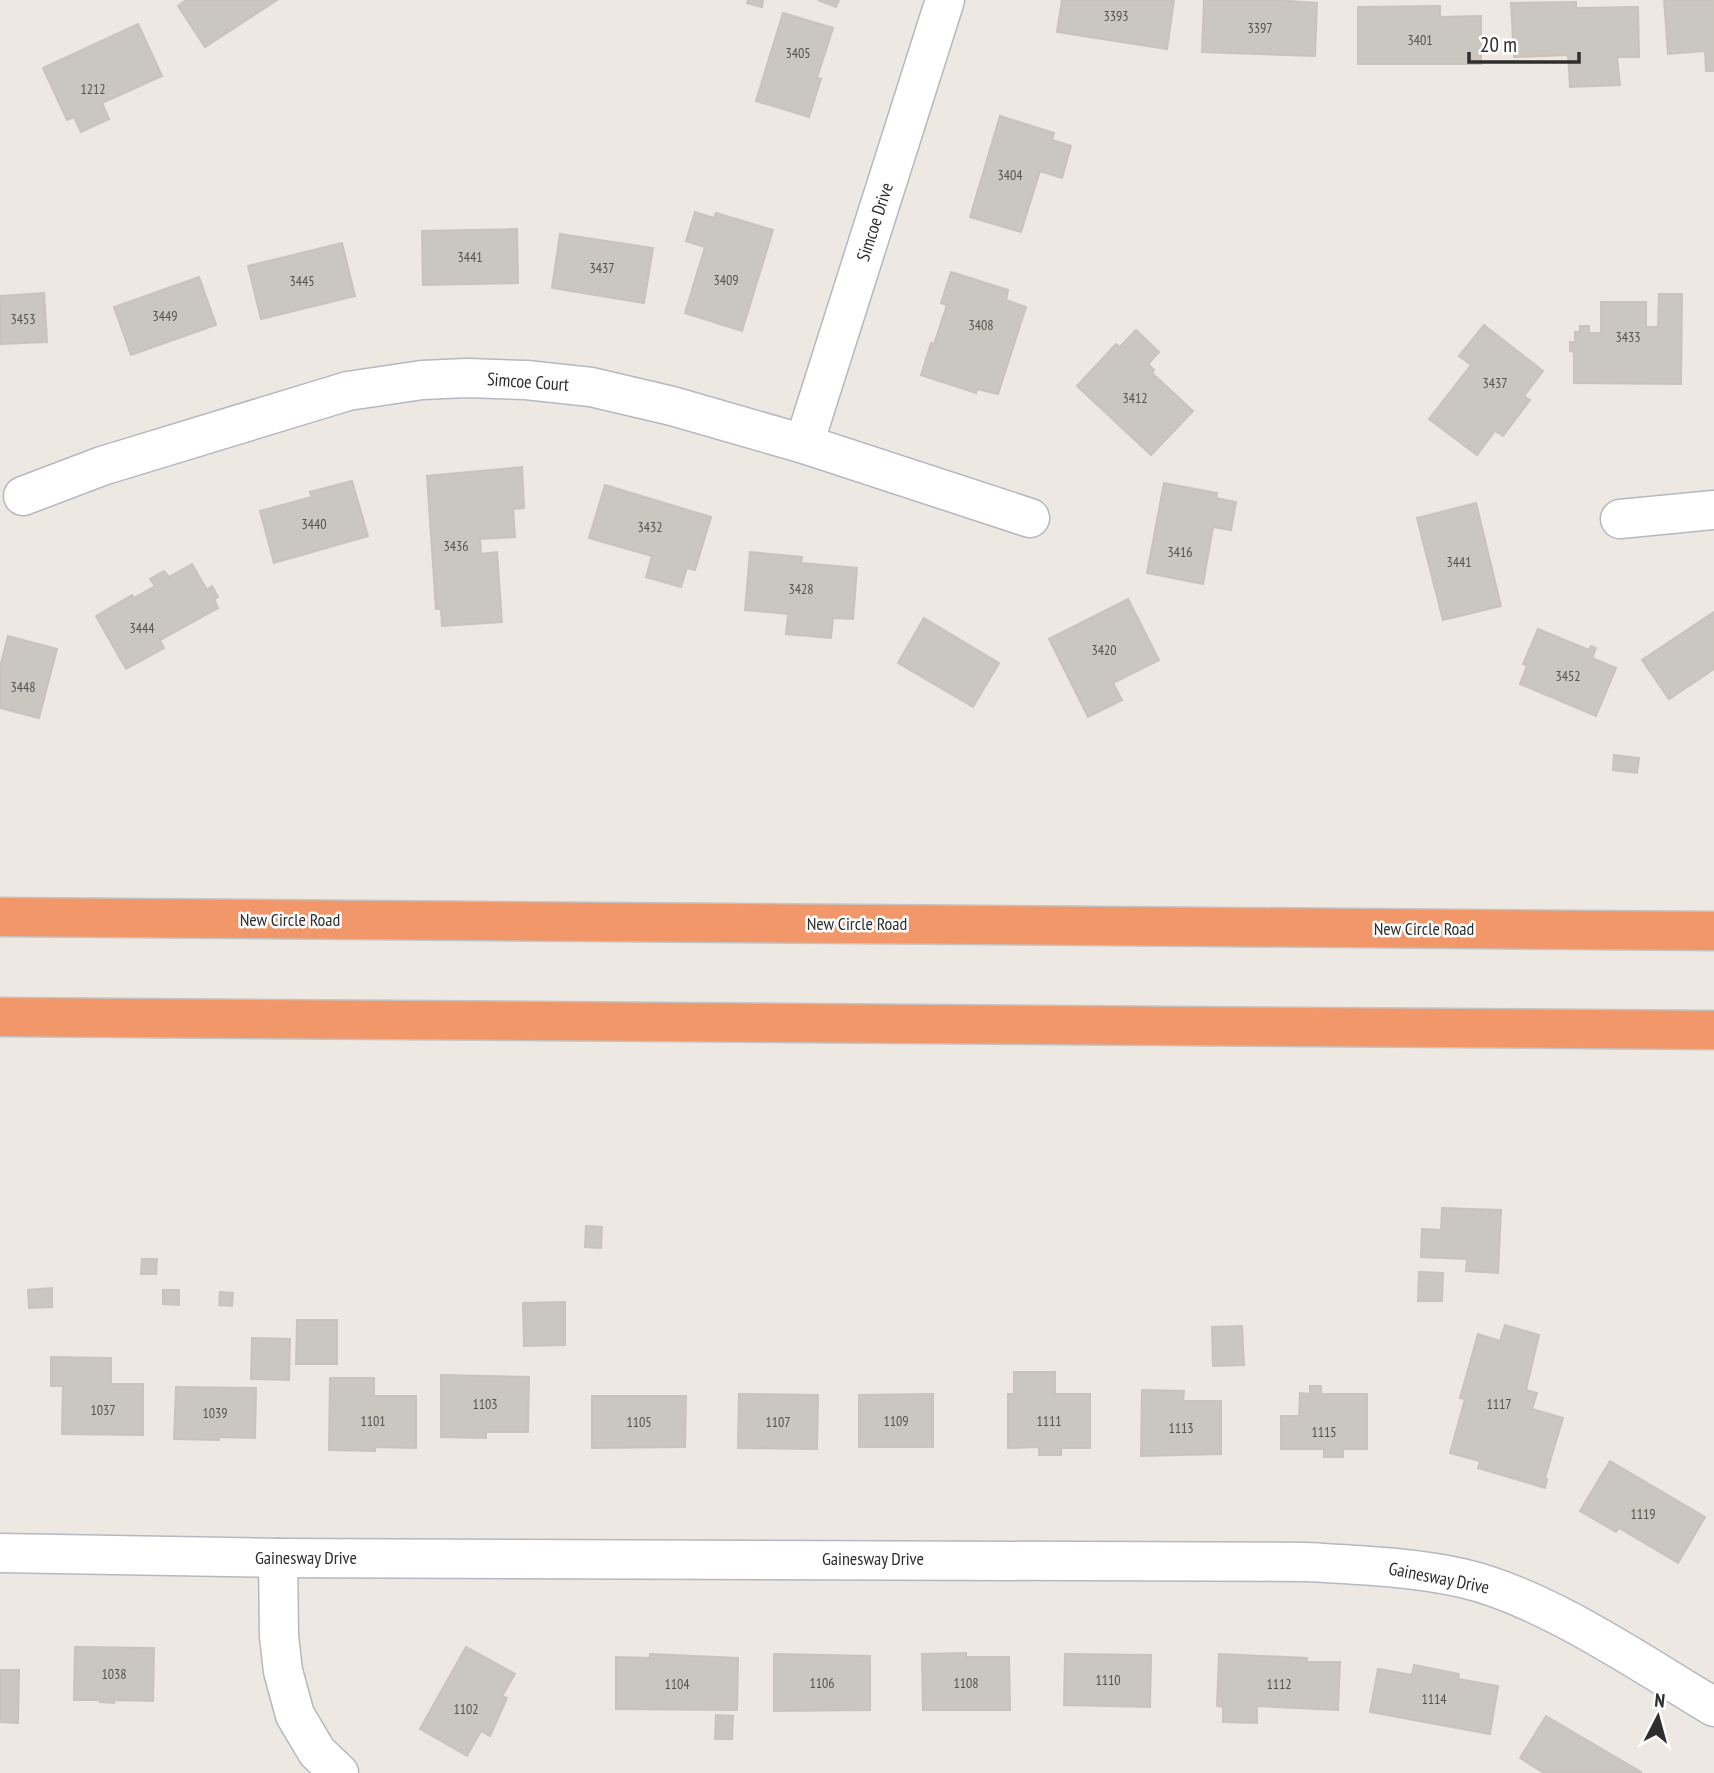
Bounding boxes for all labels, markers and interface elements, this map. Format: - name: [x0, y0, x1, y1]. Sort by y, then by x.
- house number: 3393: [1103, 7, 1129, 25]
- house number: 3397: [1247, 19, 1273, 37]
- scale bar: [1469, 21, 1579, 65]
- house number: 3401: [1407, 31, 1433, 49]
- text: 20 m: [1480, 31, 1517, 58]
- house number: 3405: [785, 44, 811, 62]
- house number: 1212: [80, 80, 106, 98]
- house number: 3404: [997, 166, 1023, 184]
- street label: Simcoe Drive: [851, 180, 898, 264]
- house number: 3441: [457, 248, 483, 266]
- house number: 3437: [589, 259, 615, 277]
- house number: 3409: [713, 271, 739, 289]
- house number: 3445: [289, 272, 315, 290]
- house number: 3449: [152, 307, 178, 325]
- house number: 3453: [10, 310, 36, 328]
- house number: 3408: [968, 316, 994, 334]
- house number: 3433: [1615, 328, 1641, 346]
- street label: Simcoe Court: [486, 367, 570, 396]
- house number: 3437: [1482, 374, 1508, 392]
- house number: 3412: [1122, 389, 1148, 407]
- house number: 3440: [301, 515, 327, 533]
- house number: 3432: [637, 518, 663, 536]
- house number: 3436: [443, 537, 469, 555]
- house number: 3416: [1167, 543, 1193, 561]
- house number: 3441: [1446, 553, 1472, 571]
- house number: 3428: [788, 580, 814, 598]
- house number: 3444: [129, 619, 155, 637]
- house number: 3420: [1091, 641, 1117, 659]
- house number: 3452: [1555, 667, 1581, 685]
- house number: 3448: [10, 678, 36, 696]
- street label: New Circle Road: [240, 908, 340, 931]
- street label: New Circle Road: [807, 912, 907, 935]
- street label: New Circle Road: [1374, 917, 1474, 940]
- house number: 1103: [472, 1395, 498, 1413]
- house number: 1117: [1486, 1395, 1512, 1413]
- house number: 1037: [90, 1401, 116, 1419]
- house number: 1039: [202, 1404, 228, 1422]
- house number: 1101: [360, 1412, 386, 1430]
- house number: 1109: [883, 1412, 909, 1430]
- house number: 1111: [1036, 1412, 1062, 1430]
- house number: 1105: [626, 1413, 652, 1431]
- house number: 1107: [765, 1413, 791, 1431]
- house number: 1113: [1168, 1419, 1194, 1437]
- house number: 1115: [1311, 1423, 1337, 1441]
- house number: 1119: [1630, 1505, 1656, 1523]
- street label: Gainesway Drive: [255, 1546, 357, 1569]
- street label: Gainesway Drive: [822, 1547, 924, 1570]
- street label: Gainesway Drive: [1387, 1556, 1491, 1599]
- house number: 1038: [101, 1665, 127, 1683]
- house number: 1110: [1095, 1671, 1121, 1689]
- house number: 1106: [809, 1674, 835, 1692]
- house number: 1108: [953, 1674, 979, 1692]
- house number: 1104: [664, 1675, 690, 1693]
- house number: 1112: [1266, 1675, 1292, 1693]
- north arrow: [1623, 1682, 1693, 1752]
- text: N: [1653, 1688, 1666, 1713]
- house number: 1114: [1421, 1690, 1447, 1708]
- house number: 1102: [453, 1700, 479, 1718]

